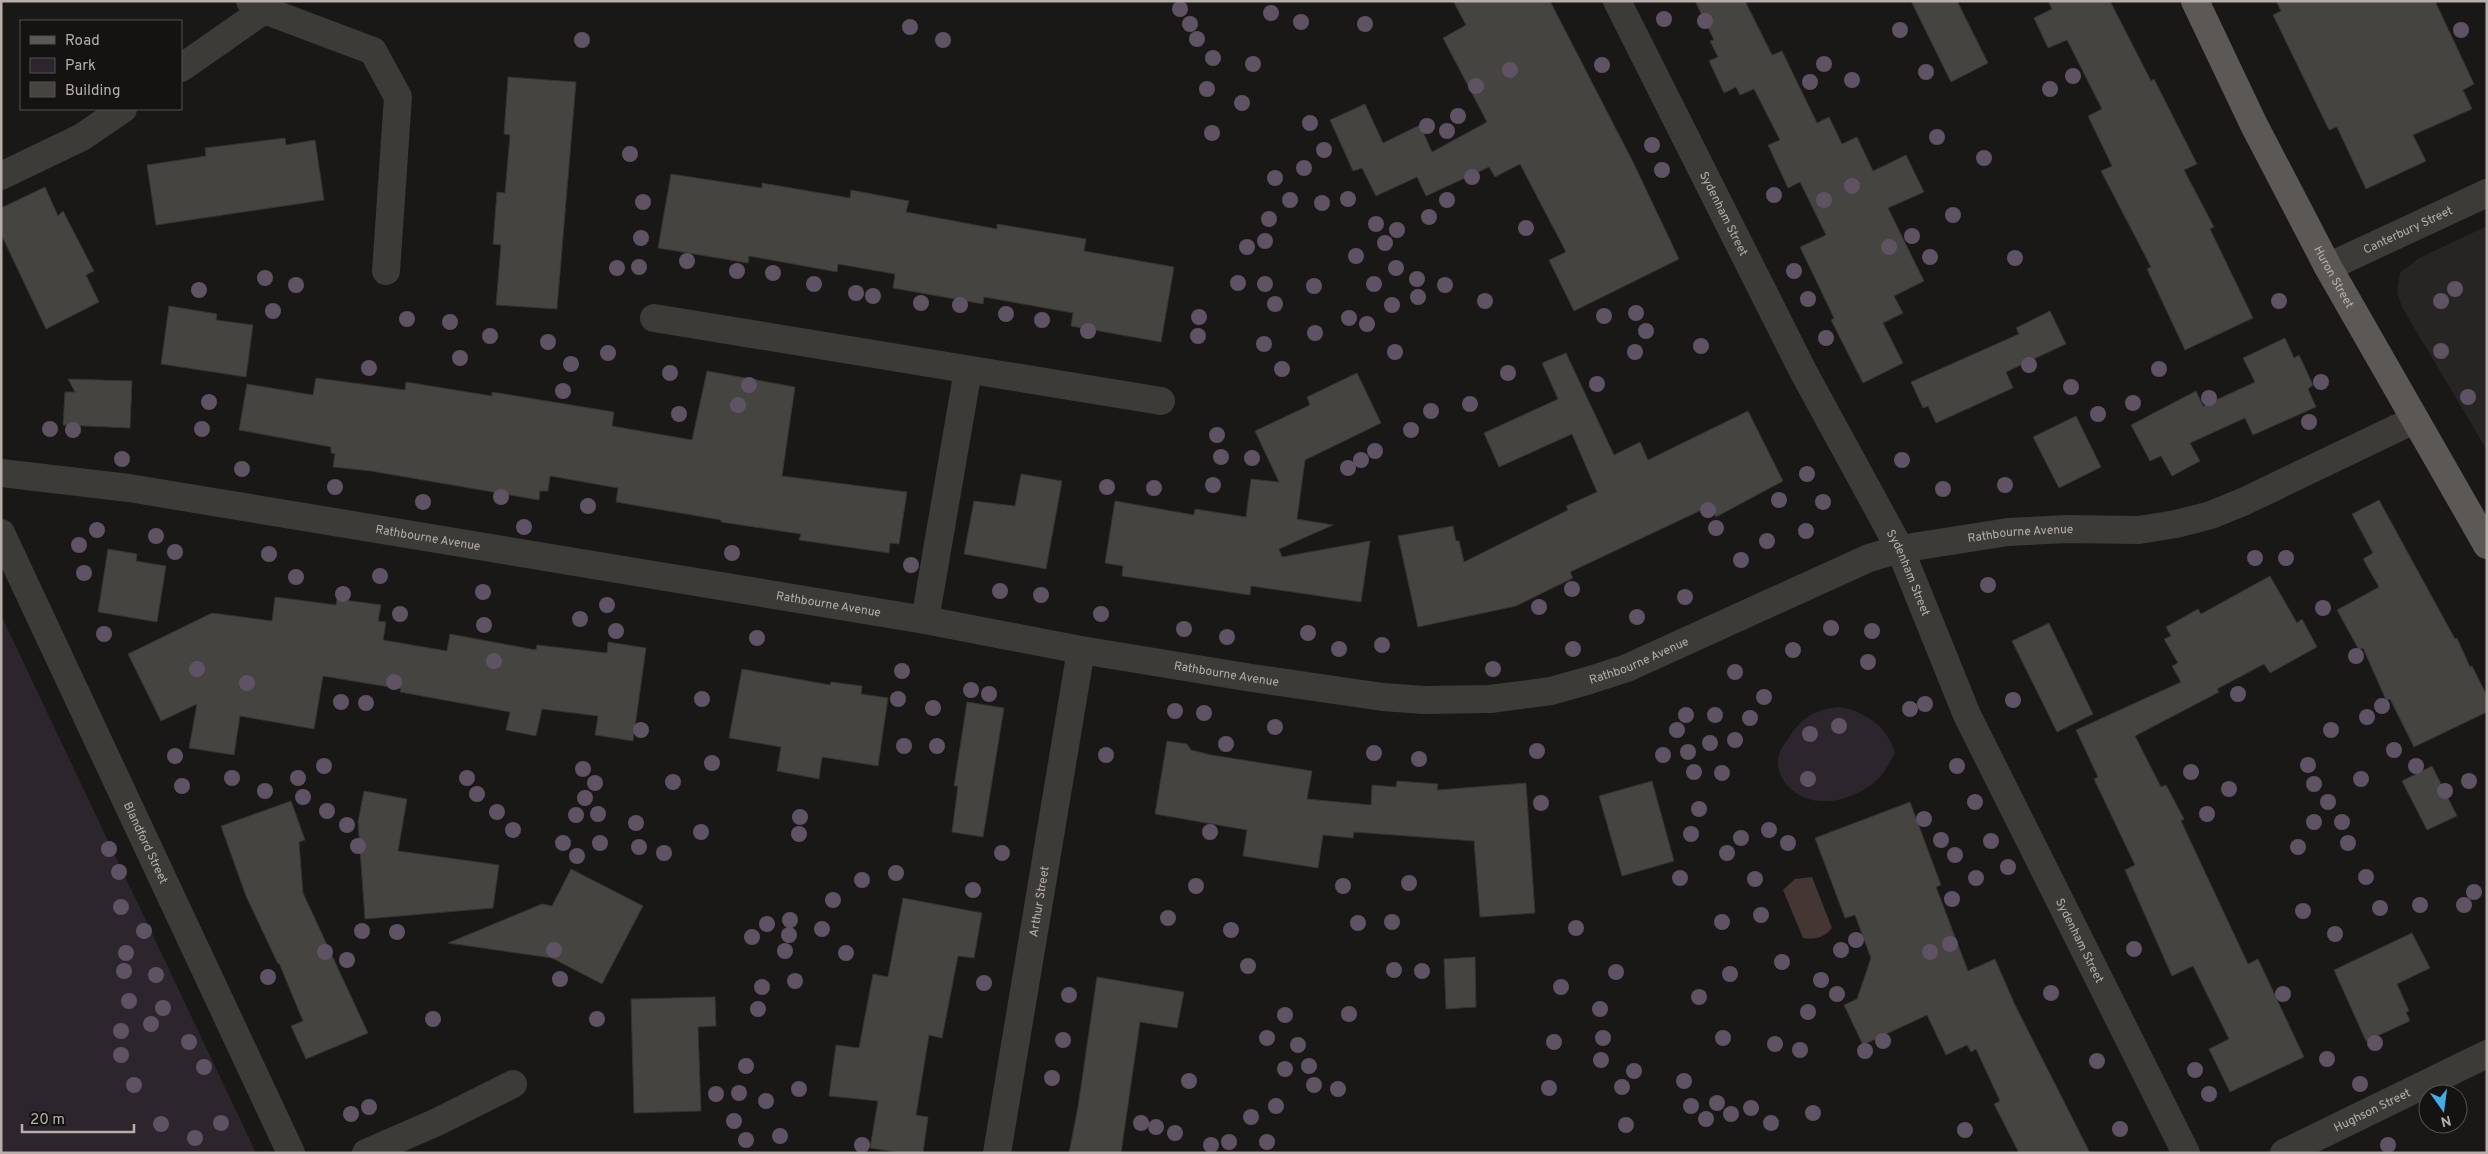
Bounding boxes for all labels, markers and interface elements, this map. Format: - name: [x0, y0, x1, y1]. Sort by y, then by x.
- legend: [20, 20, 182, 110]
- text: Road: [65, 32, 100, 51]
- text: Park: [65, 57, 96, 76]
- text: Building: [65, 82, 120, 101]
- street label: Sydenham Street: [1695, 169, 1751, 259]
- street label: Canterbury Street: [2361, 203, 2456, 259]
- street label: Huron Street: [2309, 243, 2357, 311]
- street label: Rathbourne Avenue: [374, 522, 482, 555]
- street label: Rathbourne Avenue: [1967, 522, 2073, 547]
- street label: Sydenham Street: [1882, 527, 1933, 619]
- street label: Rathbourne Avenue: [775, 588, 882, 622]
- street label: Rathbourne Avenue: [1587, 634, 1691, 689]
- street label: Rathbourne Avenue: [1173, 658, 1280, 691]
- street label: Blandford Street: [119, 800, 171, 887]
- street label: Arthur Street: [1026, 865, 1054, 938]
- street label: Sydenham Street: [2051, 896, 2107, 986]
- north arrow: [2418, 1084, 2468, 1134]
- street label: Hughson Street: [2331, 1085, 2414, 1136]
- scale bar: [22, 1102, 135, 1134]
- text: 20 m: [30, 1111, 65, 1130]
- text: N: [2439, 1111, 2453, 1130]

